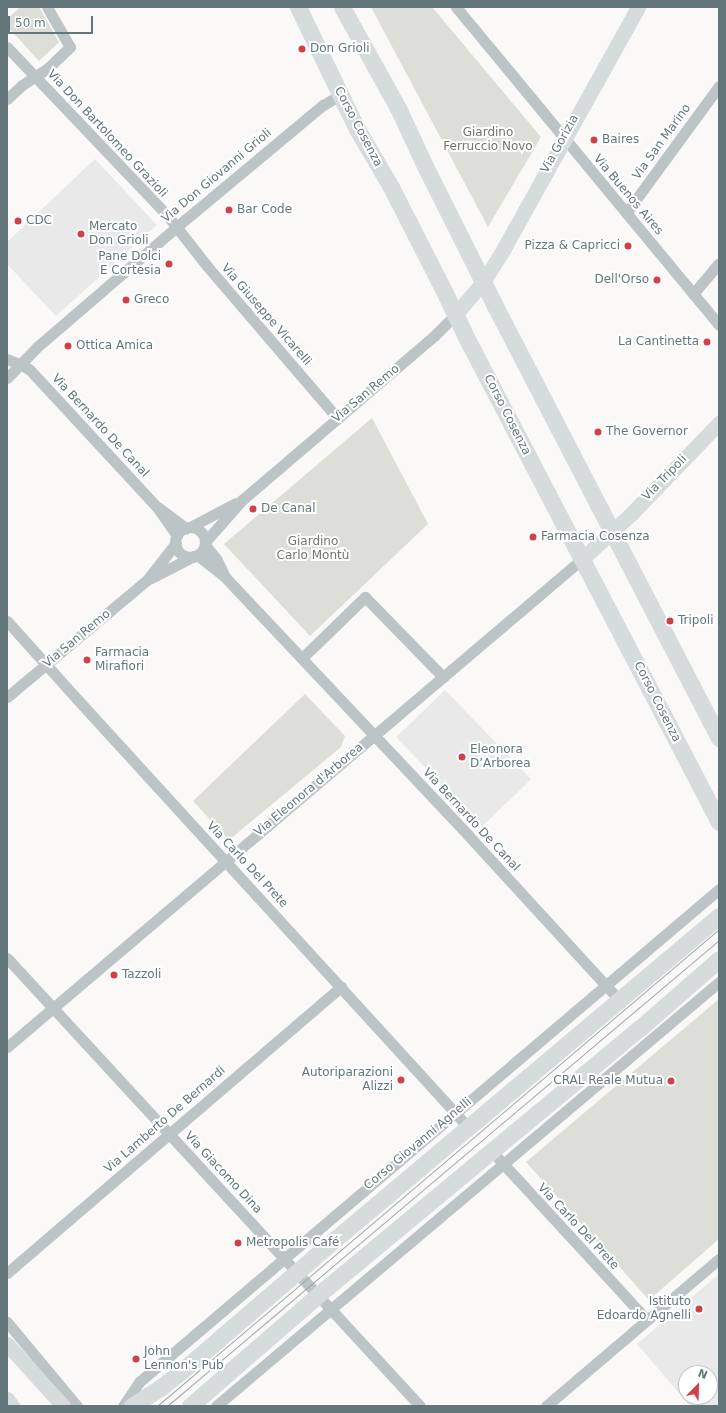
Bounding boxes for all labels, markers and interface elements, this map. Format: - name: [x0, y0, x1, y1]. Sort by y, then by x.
- scale bar: [10, 8, 95, 34]
- text: 50 m: [15, 16, 46, 30]
- place label: Don Grioli: [310, 42, 370, 56]
- marker: Don Grioli: [297, 44, 307, 54]
- street label: Via Don Bartolomeo Grazioli: [44, 67, 170, 201]
- street label: Corso Cosenza: [331, 84, 385, 170]
- street label: Via San Marino: [630, 101, 694, 183]
- street label: Via Gorizia: [538, 112, 582, 176]
- street label: Via Don Giovanni Grioli: [159, 126, 275, 226]
- park label: Giardino Ferruccio Novo: [443, 126, 533, 154]
- place label: Baires: [602, 133, 639, 147]
- marker: Baires: [589, 135, 599, 145]
- street label: Via Buenos Aires: [590, 152, 666, 238]
- place label: Bar Code: [237, 203, 292, 217]
- marker: Bar Code: [224, 205, 234, 215]
- place label: CDC: [26, 214, 52, 228]
- marker: CDC: [13, 216, 23, 226]
- place label: Mercato Don Grioli: [89, 220, 149, 248]
- marker: Mercato Don Grioli: [76, 229, 86, 239]
- place label: Pizza & Capricci: [525, 239, 620, 253]
- marker: Pizza & Capricci: [623, 241, 633, 251]
- place label: Pane Dolci E Cortesia: [98, 250, 161, 278]
- marker: Pane Dolci E Cortesia: [164, 259, 174, 269]
- street label: Via Giuseppe Vicarelli: [218, 261, 314, 369]
- place label: Dell'Orso: [594, 273, 649, 287]
- marker: Dell'Orso: [652, 275, 662, 285]
- place label: Greco: [134, 293, 169, 307]
- marker: Greco: [121, 295, 131, 305]
- place label: La Cantinetta: [618, 335, 699, 349]
- marker: La Cantinetta: [702, 337, 712, 347]
- place label: Ottica Amica: [76, 339, 153, 353]
- marker: Ottica Amica: [63, 341, 73, 351]
- street label: Via San Remo: [330, 362, 402, 426]
- street label: Via Bernardo De Canal: [48, 371, 152, 481]
- street label: Corso Cosenza: [480, 372, 534, 458]
- place label: The Governor: [606, 425, 688, 439]
- marker: The Governor: [593, 427, 603, 437]
- street label: Via Tripoli: [640, 452, 690, 504]
- place label: De Canal: [261, 502, 315, 516]
- marker: De Canal: [248, 504, 258, 514]
- place label: Farmacia Cosenza: [541, 530, 650, 544]
- marker: Farmacia Cosenza: [528, 532, 538, 542]
- park label: Giardino Carlo Montù: [277, 535, 349, 563]
- street label: Via San Remo: [41, 607, 113, 671]
- place label: Tripoli: [678, 614, 713, 628]
- marker: Tripoli: [665, 616, 675, 626]
- place label: Farmacia Mirafiori: [95, 646, 149, 674]
- marker: Farmacia Mirafiori: [82, 655, 92, 665]
- street label: Corso Cosenza: [630, 659, 684, 745]
- street label: Via Eleonora d'Arborea: [252, 740, 366, 840]
- place label: Eleonora D’Arborea: [470, 743, 531, 771]
- marker: Eleonora D’Arborea: [457, 752, 467, 762]
- street label: Via Bernardo De Canal: [419, 765, 523, 875]
- street label: Via Carlo Del Prete: [203, 819, 291, 911]
- place label: Tazzoli: [122, 968, 161, 982]
- marker: Tazzoli: [109, 970, 119, 980]
- street label: Via Lamberto De Bernardi: [102, 1064, 228, 1176]
- place label: Autoriparazioni Alizzi: [302, 1066, 393, 1094]
- place label: CRAL Reale Mutua: [553, 1074, 663, 1088]
- marker: Autoriparazioni Alizzi: [396, 1075, 406, 1085]
- marker: CRAL Reale Mutua: [666, 1076, 676, 1086]
- street label: Corso Giovanni Agnelli: [361, 1095, 475, 1193]
- street label: Via Giacomo Dina: [181, 1129, 265, 1217]
- street label: Via Carlo Del Prete: [534, 1181, 622, 1273]
- place label: Metropolis Café: [246, 1236, 339, 1250]
- marker: Metropolis Café: [233, 1238, 243, 1248]
- place label: Istituto Edoardo Agnelli: [597, 1295, 691, 1323]
- marker: Istituto Edoardo Agnelli: [694, 1304, 704, 1314]
- place label: John Lennon's Pub: [144, 1345, 224, 1373]
- marker: John Lennon's Pub: [131, 1354, 141, 1364]
- north arrow: [678, 1365, 718, 1405]
- text: N: [696, 1367, 709, 1382]

